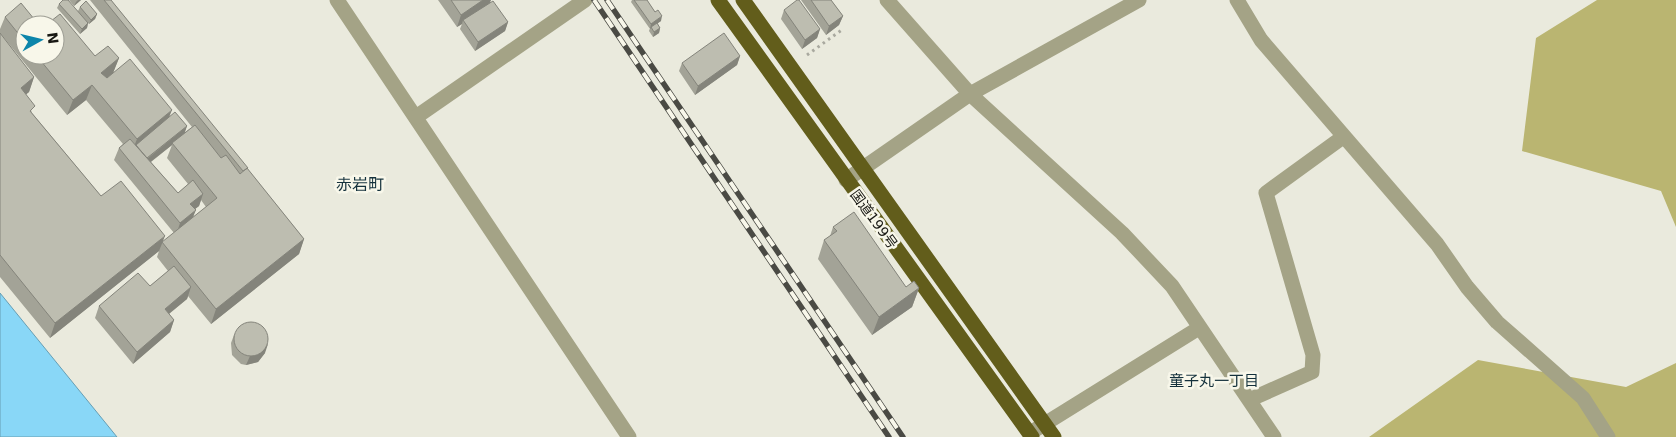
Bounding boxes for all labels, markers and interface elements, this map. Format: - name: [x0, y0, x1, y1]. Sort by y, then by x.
- north arrow: [15, 15, 65, 65]
- text: N: [44, 31, 62, 45]
- district label: 赤岩町: [336, 175, 384, 194]
- street label: 国道199号: [847, 186, 901, 252]
- district label: 童子丸一丁目: [1169, 372, 1259, 390]

